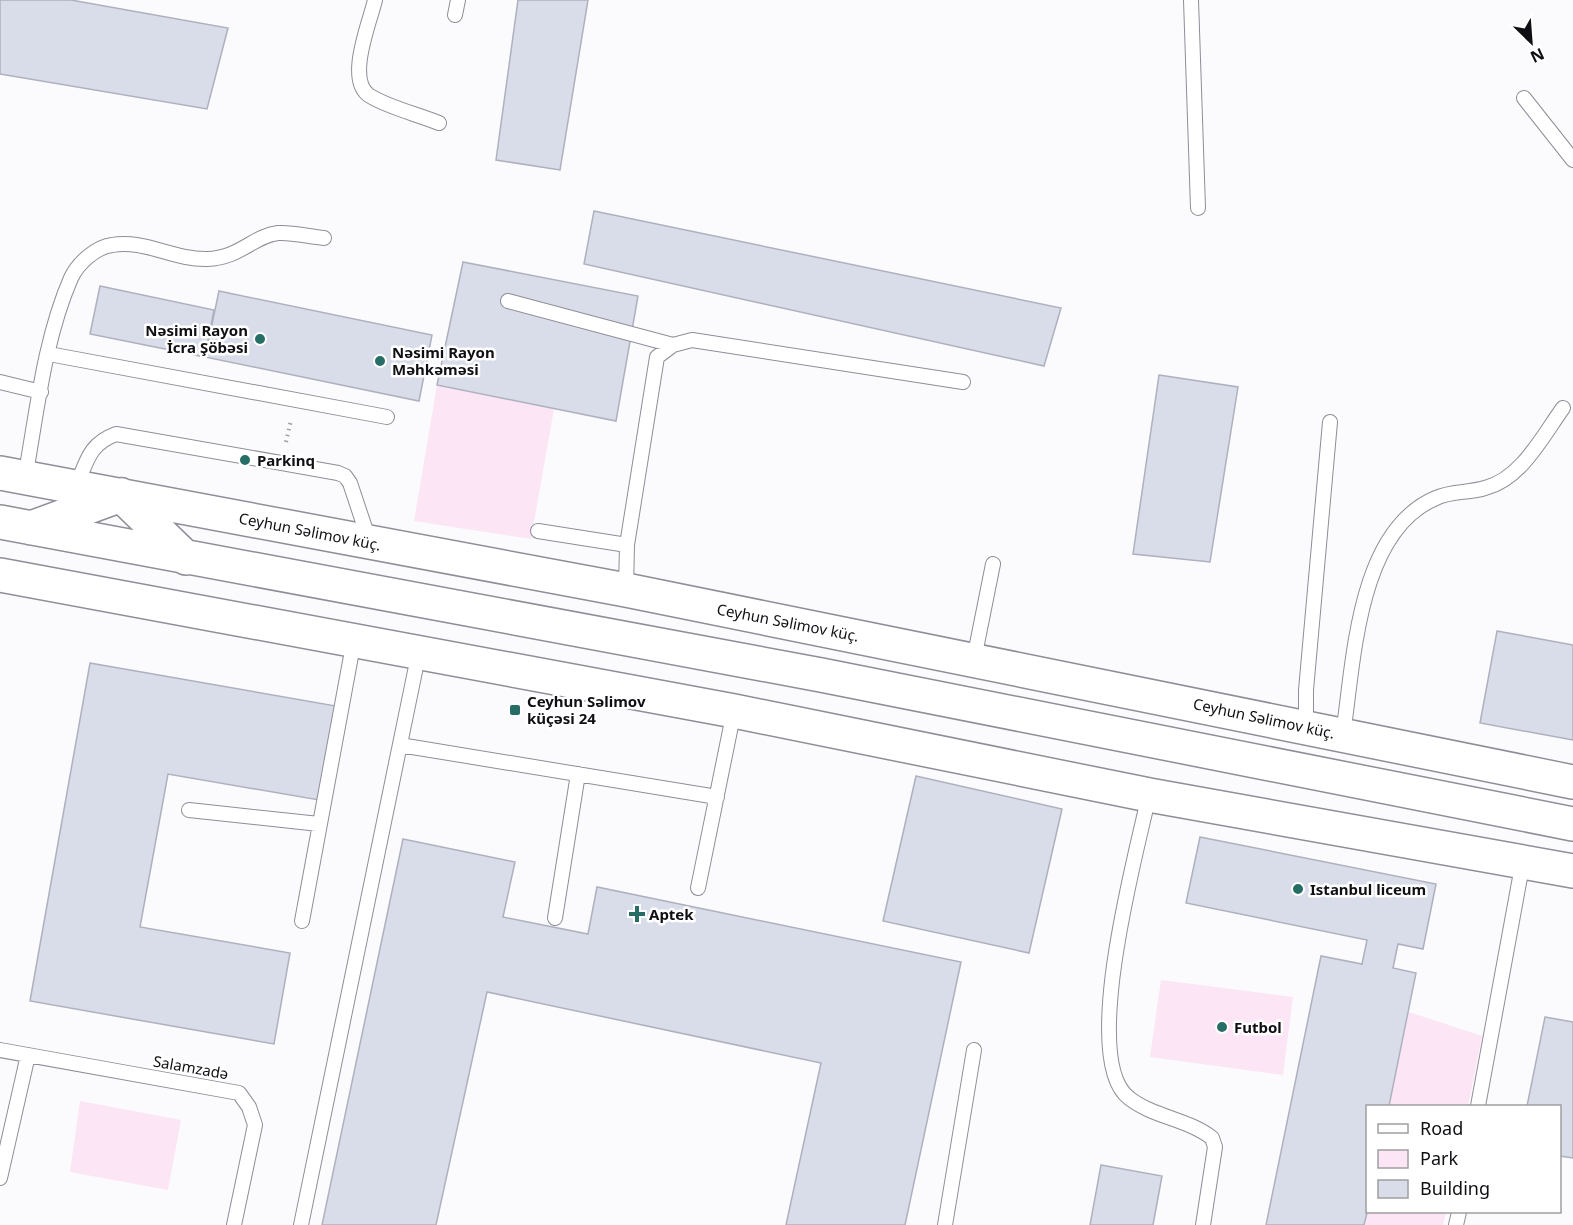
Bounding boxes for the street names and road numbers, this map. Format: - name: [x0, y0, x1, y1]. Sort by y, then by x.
- street label: Ceyhun Səlimov küç.: [237, 507, 383, 555]
- street label: Ceyhun Səlimov küç.: [715, 598, 861, 646]
- street label: Ceyhun Səlimov küç.: [1191, 693, 1337, 743]
- street label: Salamzadə: [152, 1051, 230, 1083]

